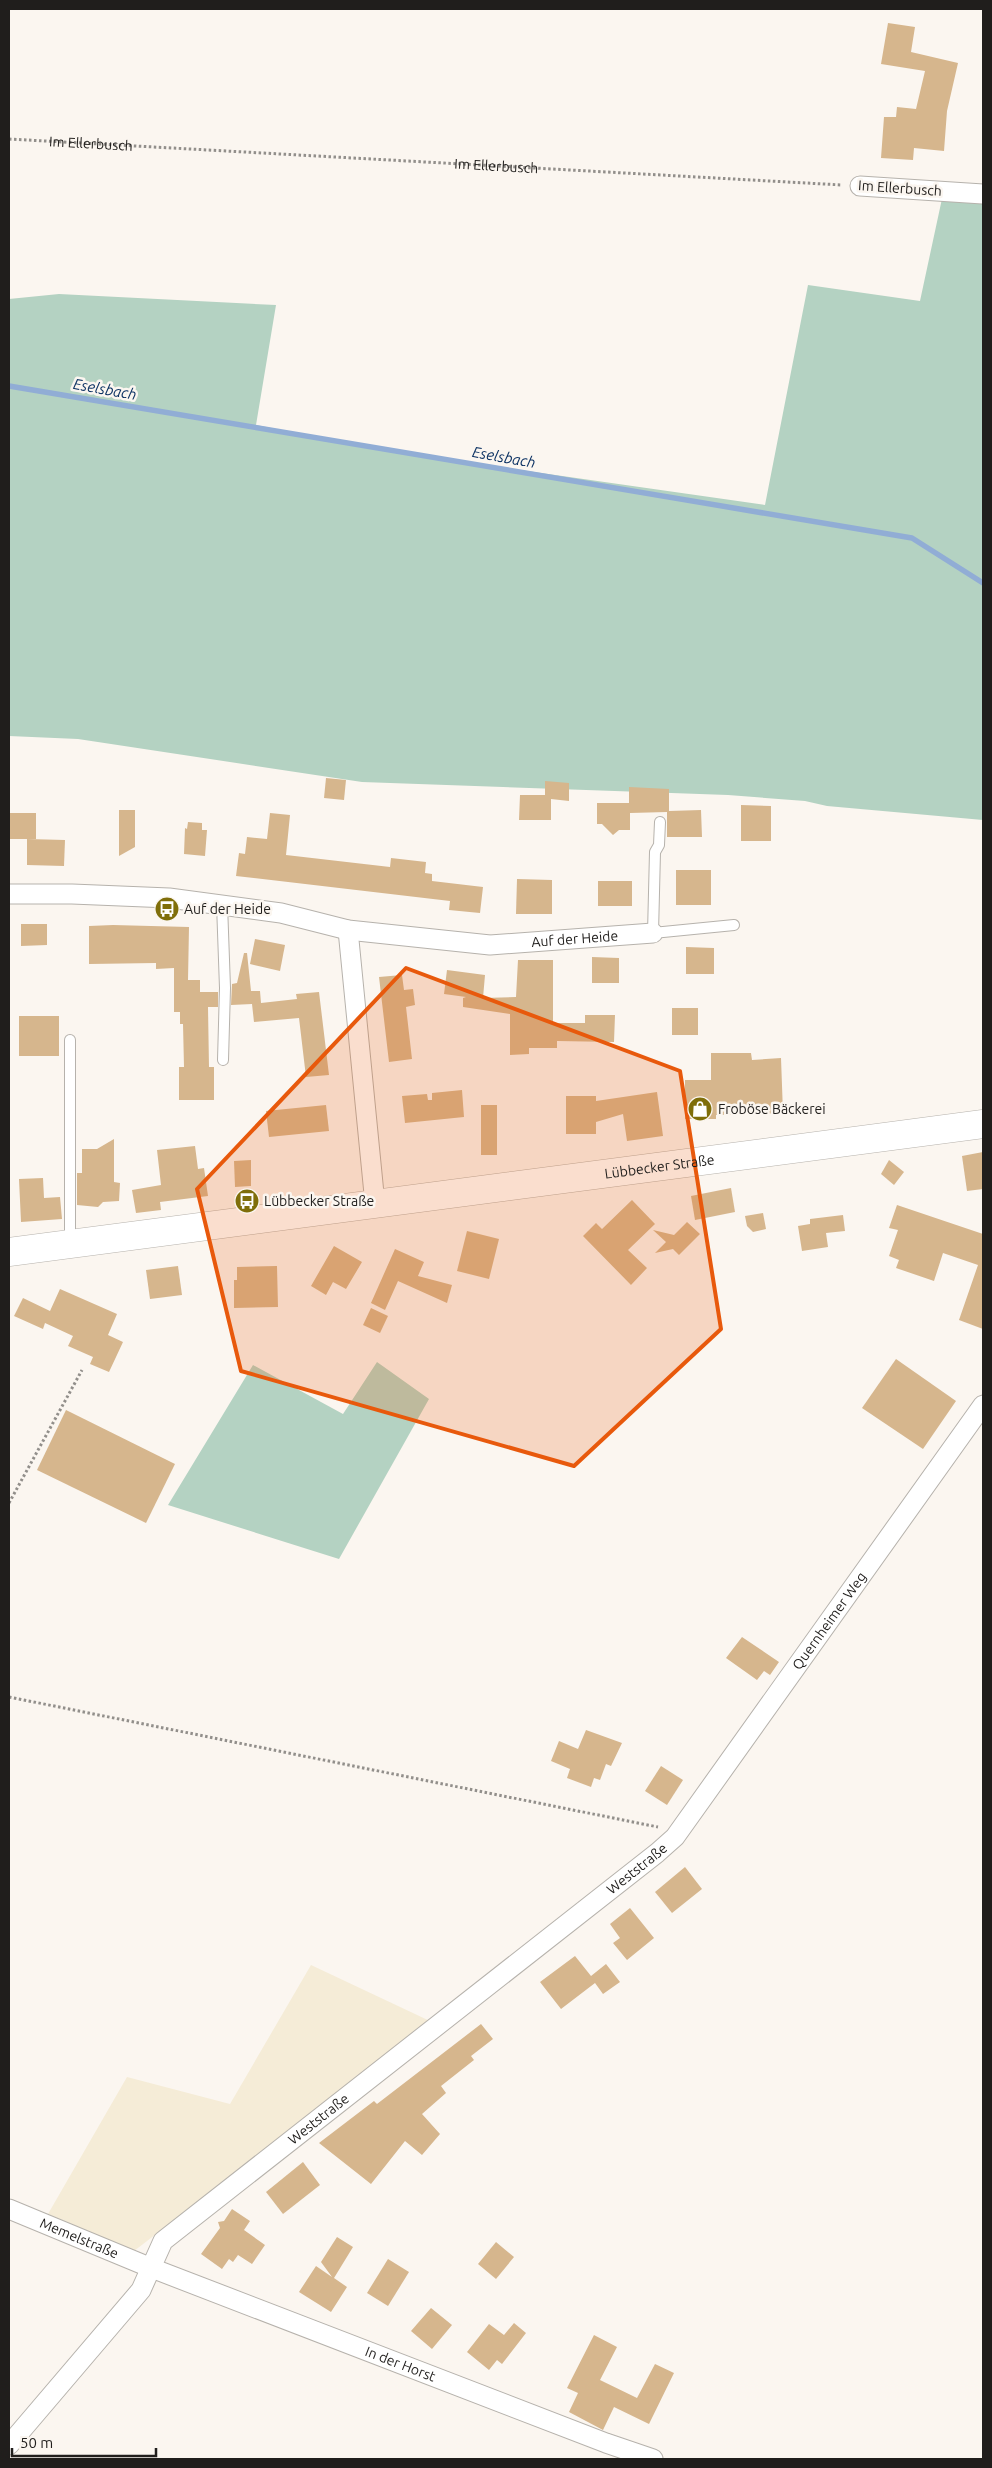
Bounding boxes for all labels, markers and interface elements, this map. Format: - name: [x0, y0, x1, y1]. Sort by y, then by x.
- street label: Im Ellerbusch: [49, 133, 133, 154]
- street label: Im Ellerbusch: [454, 156, 539, 176]
- street label: Im Ellerbusch: [858, 177, 942, 199]
- water label: Eselsbach: [72, 375, 138, 403]
- water label: Eselsbach: [471, 443, 537, 471]
- bus stop icon: Auf der Heide: [154, 896, 180, 922]
- place label: Auf der Heide: [184, 901, 271, 917]
- street label: Auf der Heide: [531, 928, 619, 950]
- shop icon: Froböse Bäckerei: [687, 1096, 713, 1122]
- place label: Froböse Bäckerei: [718, 1101, 826, 1117]
- street label: Lübbecker Straße: [604, 1151, 715, 1182]
- bus stop icon: Lübbecker Straße: [234, 1188, 260, 1214]
- place label: Lübbecker Straße: [264, 1193, 374, 1209]
- street label: Quernheimer Weg: [789, 1569, 869, 1673]
- street label: Weststraße: [604, 1840, 670, 1897]
- street label: Weststraße: [285, 2090, 352, 2148]
- street label: Memelstraße: [37, 2215, 121, 2261]
- street label: In der Horst: [363, 2343, 438, 2385]
- scale bar: [12, 2426, 156, 2458]
- text: 50 m: [20, 2434, 53, 2451]

